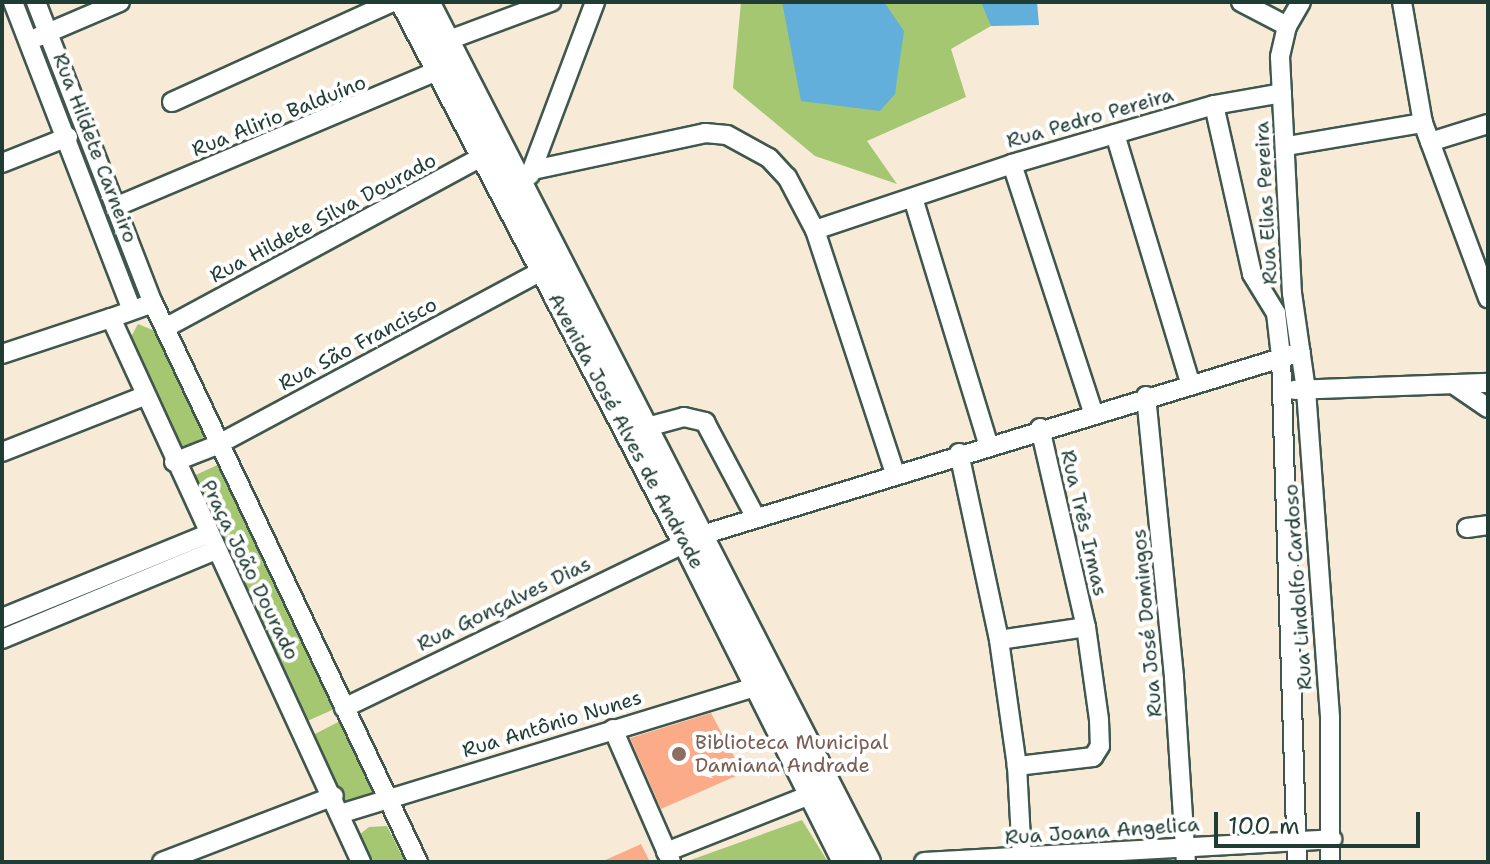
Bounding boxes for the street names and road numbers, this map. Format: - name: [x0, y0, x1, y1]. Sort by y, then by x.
- street label: Rua Hildete Carneiro: [48, 50, 142, 246]
- street label: Rua Alirio Balduíno: [188, 70, 370, 162]
- street label: Rua Pedro Pereira: [1004, 83, 1176, 153]
- street label: Rua Elias Pereira: [1250, 121, 1282, 285]
- street label: Rua Hildete Silva Dourado: [206, 148, 440, 288]
- street label: Avenida José Alves de Andrade: [543, 289, 709, 573]
- street label: Rua São Francisco: [275, 292, 441, 396]
- street label: Rua Três Irmas: [1056, 448, 1112, 598]
- street label: Praça João Dourado: [196, 476, 304, 664]
- street label: Rua Lindolfo Cardoso: [1279, 483, 1317, 691]
- street label: Rua José Domingos: [1127, 528, 1167, 718]
- street label: Rua Gonçalves Dias: [413, 552, 595, 656]
- street label: Rua Antônio Nunes: [459, 685, 645, 763]
- street label: Rua Joana Angelica: [1004, 812, 1200, 850]

